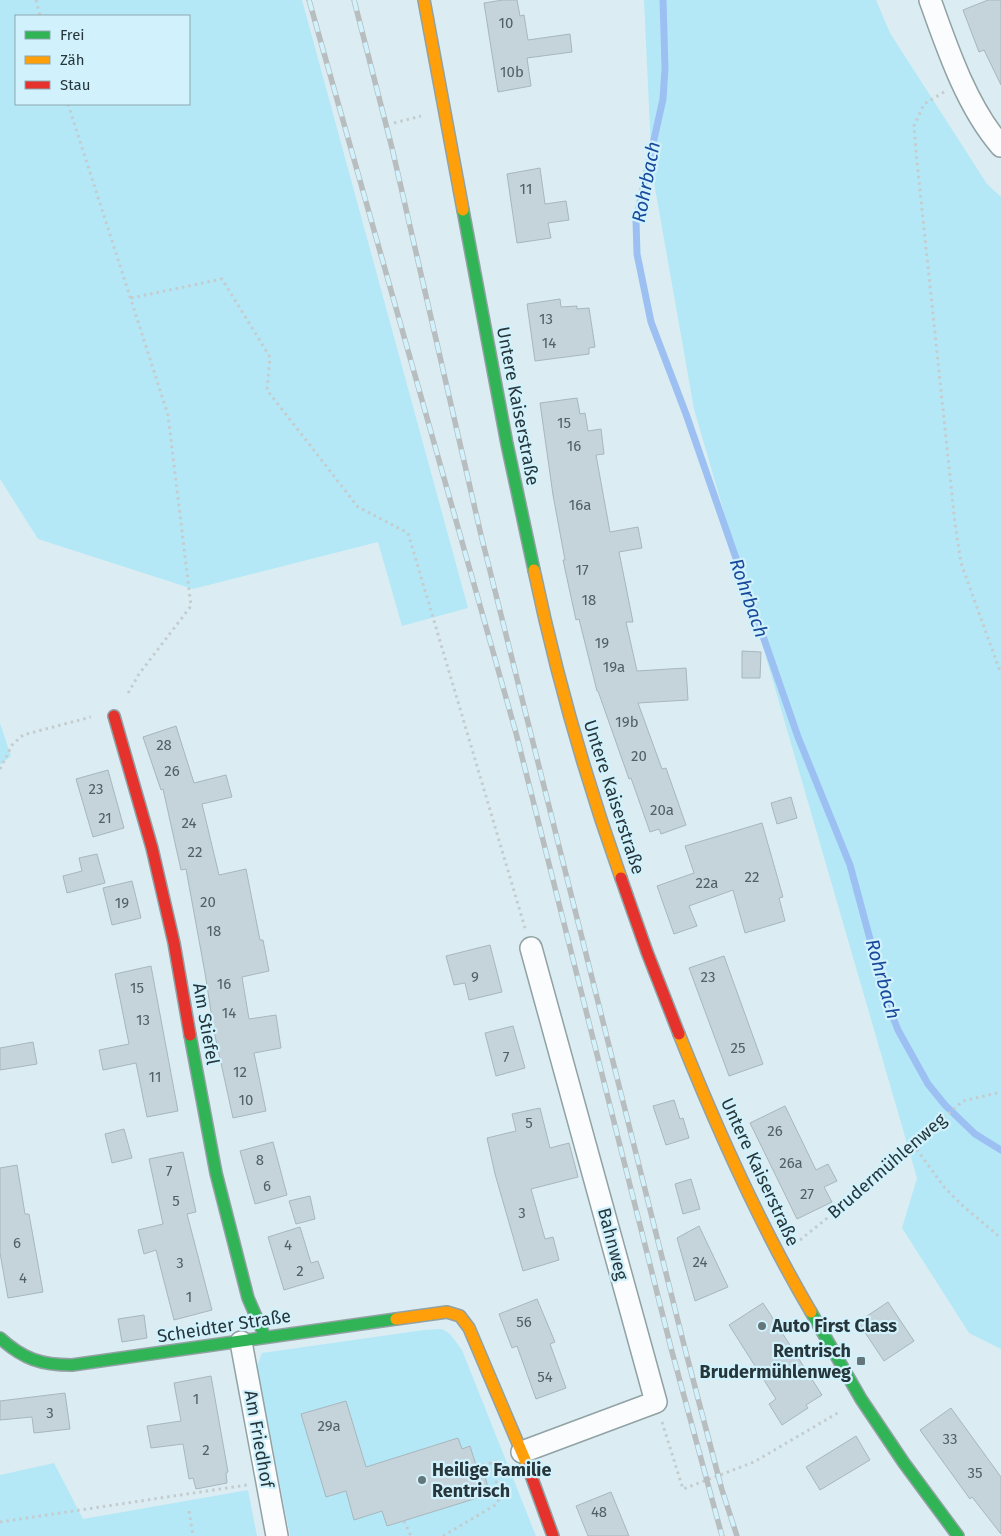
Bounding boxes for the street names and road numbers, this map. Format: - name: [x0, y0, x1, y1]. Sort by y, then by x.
- street label: Untere Kaiserstraße: [492, 325, 544, 487]
- street label: Untere Kaiserstraße: [579, 717, 649, 877]
- street label: Am Stiefel: [188, 981, 224, 1067]
- street label: Untere Kaiserstraße: [716, 1094, 804, 1250]
- street label: Brudermühlenweg: [823, 1108, 951, 1223]
- street label: Bahnweg: [593, 1205, 633, 1283]
- street label: Scheidter Straße: [155, 1305, 293, 1347]
- street label: Am Friedhof: [240, 1389, 279, 1491]

